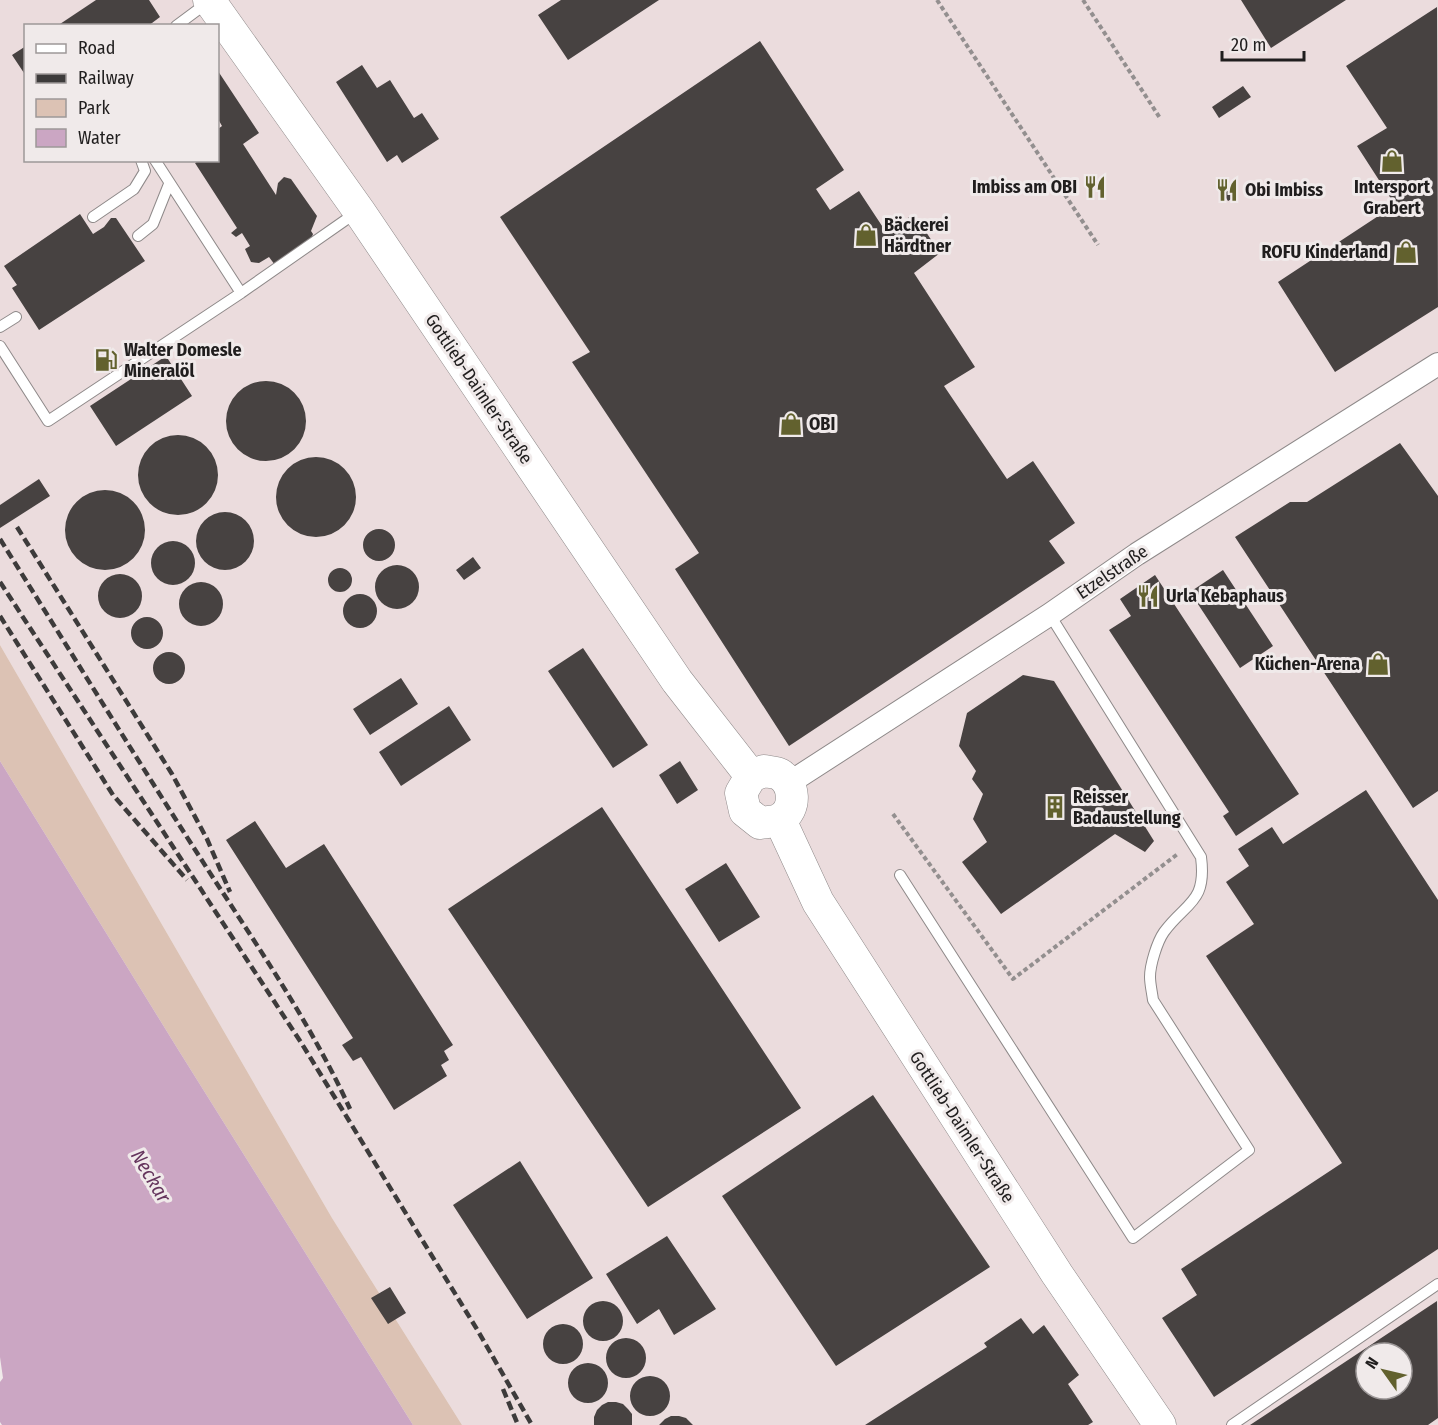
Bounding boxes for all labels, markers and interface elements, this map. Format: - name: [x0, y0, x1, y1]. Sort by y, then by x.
- legend: [24, 24, 219, 162]
- scale bar: [1222, 24, 1304, 62]
- text: 20 m: [1231, 34, 1266, 56]
- text: Road: [78, 37, 115, 59]
- text: Railway: [78, 67, 134, 89]
- text: Park: [78, 97, 111, 119]
- text: Water: [78, 127, 121, 149]
- shop icon: Intersport Grabert: [1379, 148, 1405, 174]
- restaurant icon: Imbiss am OBI: [1082, 174, 1108, 200]
- place label: Imbiss am OBI: [972, 176, 1077, 198]
- place label: Intersport Grabert: [1354, 176, 1431, 219]
- restaurant icon: Obi Imbiss: [1214, 177, 1240, 203]
- place label: Obi Imbiss: [1245, 179, 1323, 201]
- place label: Bäckerei Härdtner: [884, 214, 952, 257]
- shop icon: Bäckerei Härdtner: [853, 222, 879, 248]
- shop icon: ROFU Kinderland: [1393, 239, 1419, 265]
- place label: ROFU Kinderland: [1261, 241, 1388, 263]
- street label: Gottlieb-Daimler-Straße: [421, 310, 537, 468]
- place label: Walter Domesle Mineralöl: [124, 339, 242, 382]
- fuel station icon: Walter Domesle Mineralöl: [93, 347, 119, 373]
- shop icon: OBI: [778, 411, 804, 437]
- place label: OBI: [809, 413, 835, 435]
- street label: Etzelstraße: [1072, 540, 1152, 604]
- restaurant icon: Urla Kebaphaus: [1135, 583, 1161, 609]
- place label: Urla Kebaphaus: [1166, 585, 1284, 607]
- shop icon: Küchen-Arena: [1365, 651, 1391, 677]
- place label: Küchen-Arena: [1255, 653, 1360, 675]
- place label: Reisser Badaustellung: [1073, 786, 1181, 829]
- building icon: Reisser Badaustellung: [1042, 794, 1068, 820]
- street label: Gottlieb-Daimler-Straße: [905, 1047, 1019, 1207]
- water label: Neckar: [126, 1145, 177, 1208]
- north arrow: [1354, 1341, 1414, 1401]
- text: N: [1361, 1354, 1383, 1372]

